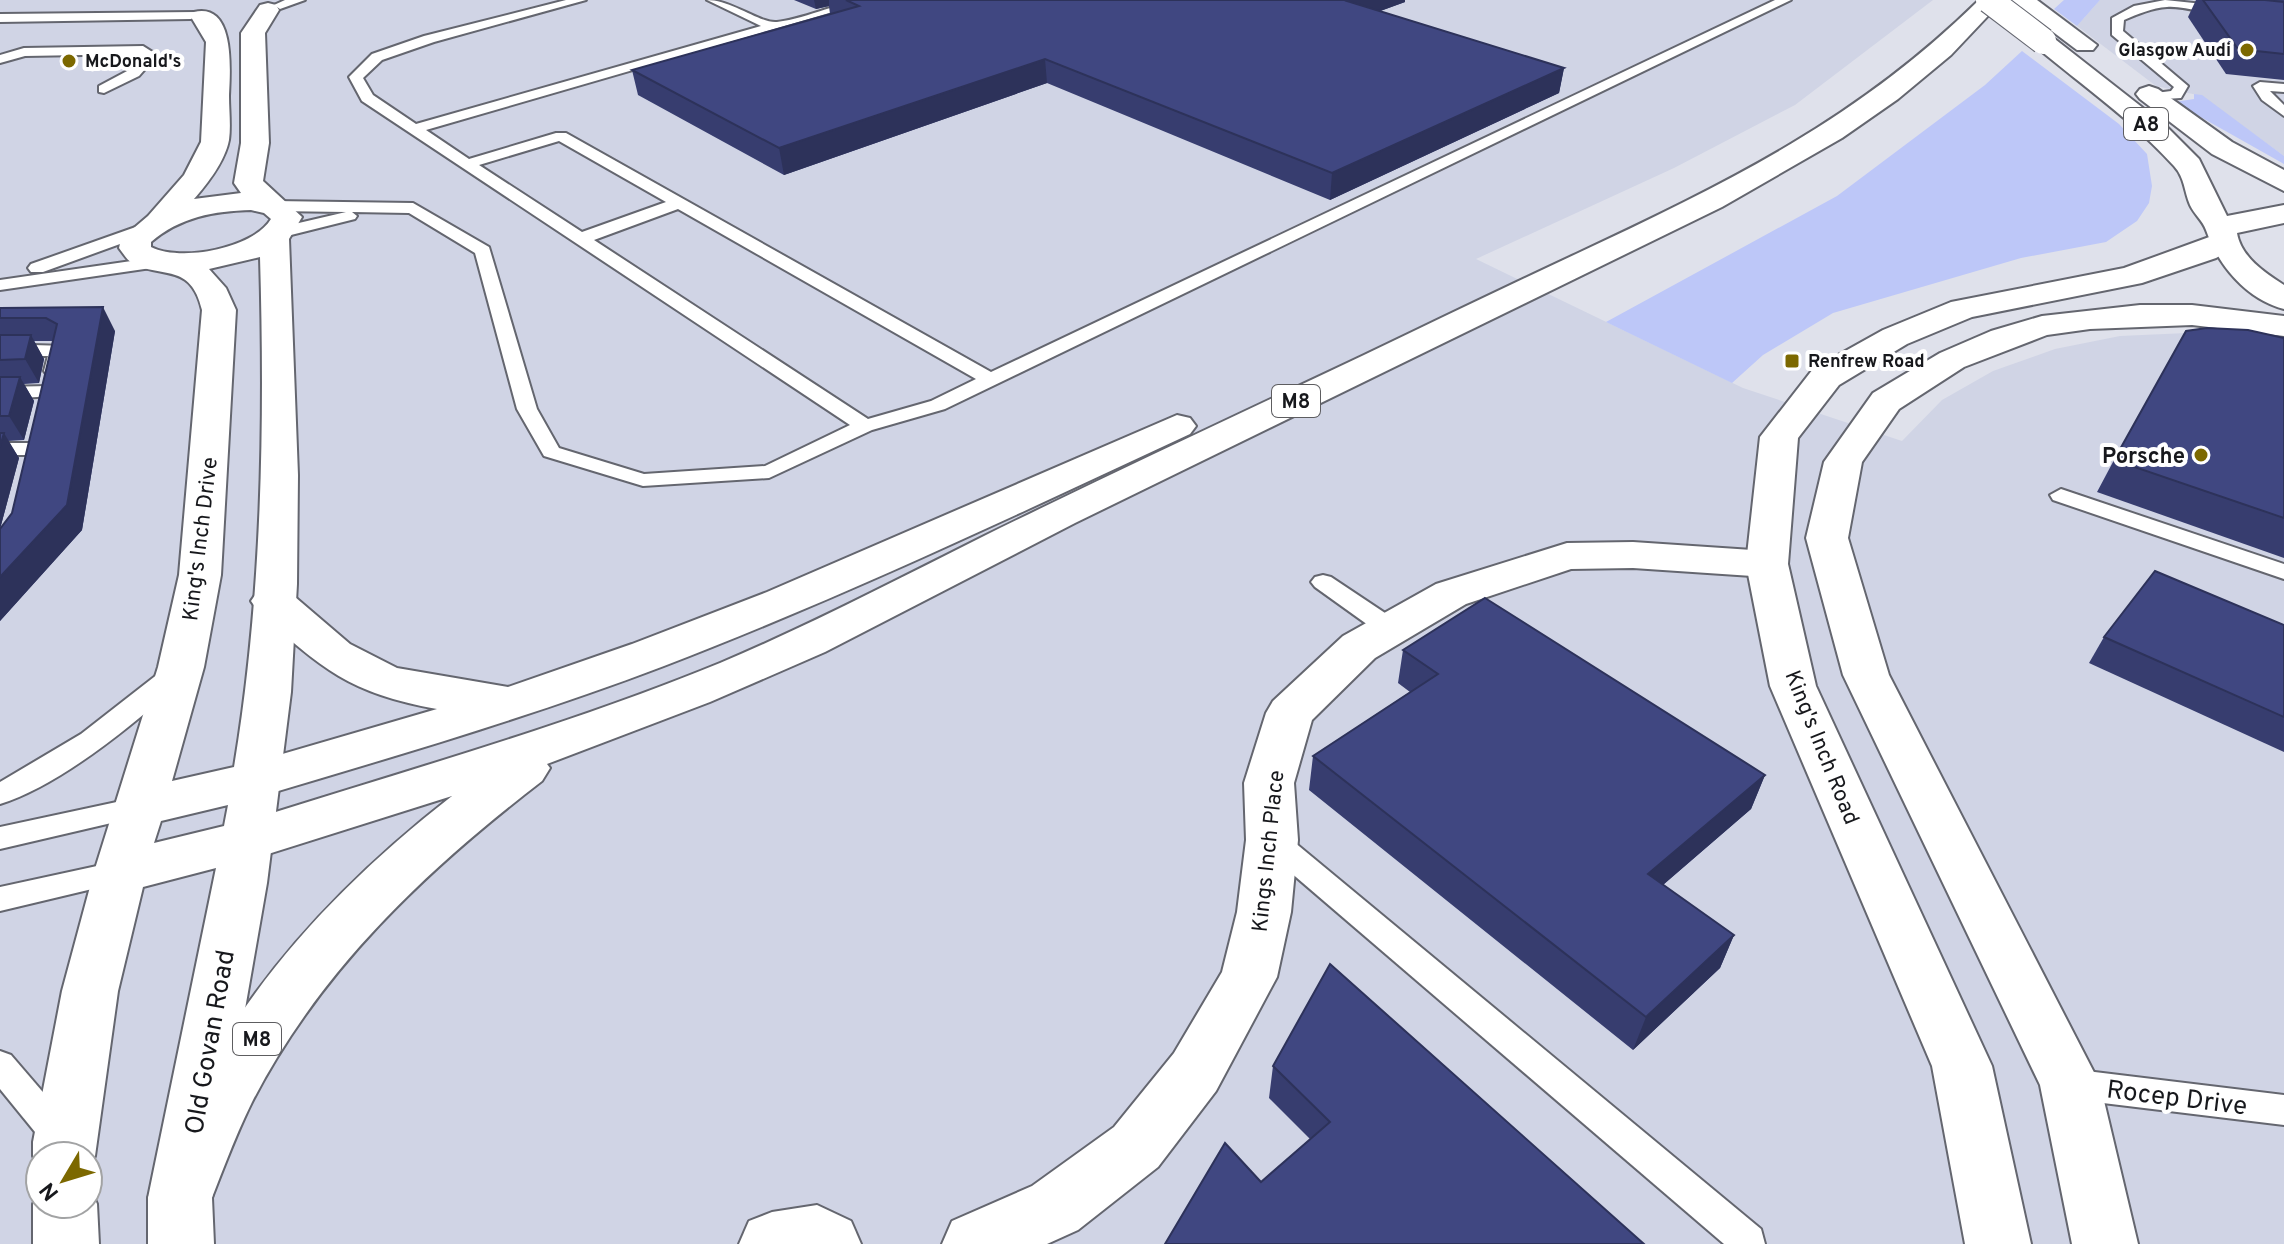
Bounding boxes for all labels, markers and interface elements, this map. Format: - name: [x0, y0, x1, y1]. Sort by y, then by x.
- place label: Glasgow Audi: [2118, 40, 2231, 63]
- marker: Glasgow Audi: [2238, 41, 2256, 59]
- place label: McDonald's: [85, 51, 181, 74]
- marker: McDonald's: [60, 52, 78, 70]
- road number: A8: [2124, 108, 2168, 140]
- place label: Renfrew Road: [1808, 351, 1925, 374]
- marker: Renfrew Road: [1783, 352, 1801, 370]
- road number: M8: [1272, 385, 1320, 417]
- place label: Porsche: [2102, 444, 2185, 471]
- marker: Porsche: [2192, 446, 2210, 464]
- street label: King's Inch Drive: [178, 456, 225, 623]
- street label: King's Inch Road: [1777, 667, 1864, 829]
- street label: Kings Inch Place: [1248, 769, 1291, 934]
- street label: Old Govan Road: [179, 948, 244, 1137]
- road number: M8: [233, 1023, 281, 1055]
- street label: Rocep Drive: [2105, 1074, 2249, 1124]
- north arrow: [24, 1140, 104, 1220]
- text: N: [35, 1176, 66, 1205]

